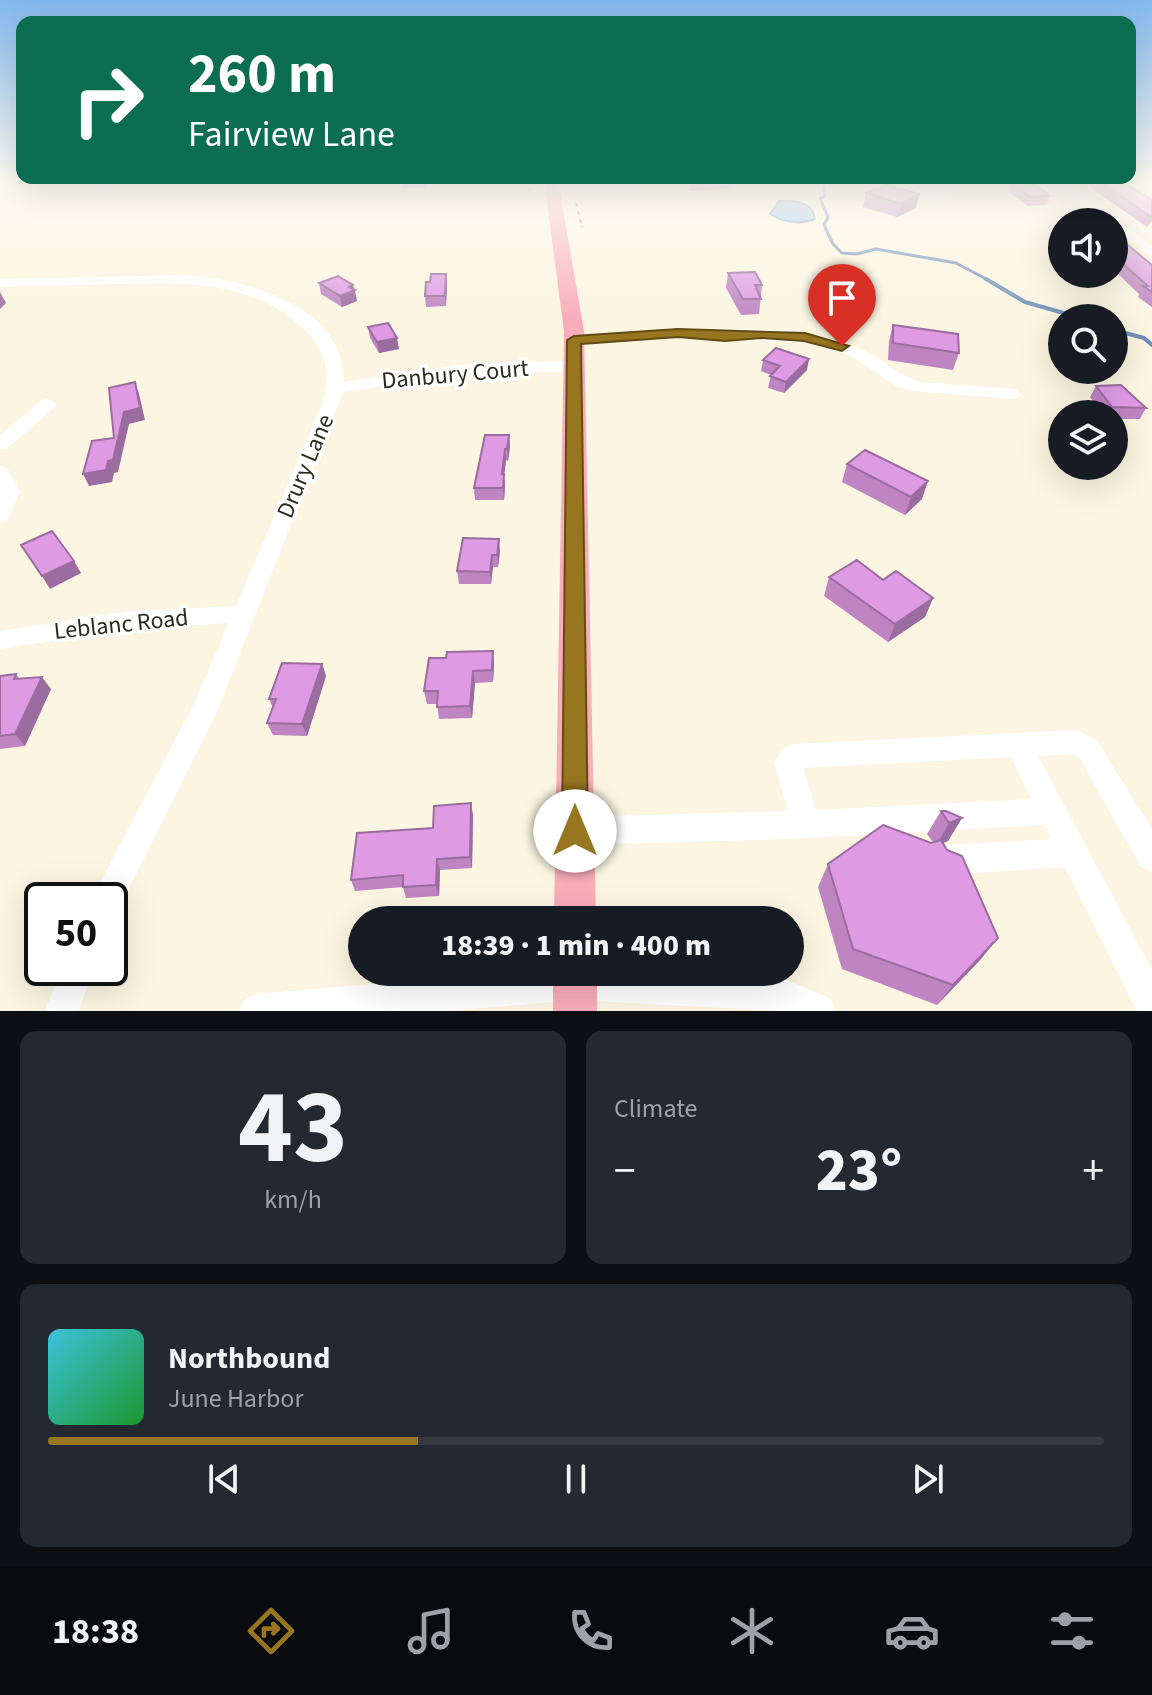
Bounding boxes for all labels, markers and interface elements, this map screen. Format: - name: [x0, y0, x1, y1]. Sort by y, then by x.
- text: 260 m: [188, 35, 336, 114]
- icon: right: [56, 48, 160, 152]
- text: Fairview Lane: [188, 109, 395, 160]
- map controls: [1048, 208, 1128, 480]
- button: sound: [1048, 208, 1128, 288]
- pin: [808, 264, 876, 346]
- icon: arrive: [820, 276, 864, 320]
- button: search: [1048, 304, 1128, 384]
- street label: Danbury Court: [380, 351, 530, 398]
- button: layers: [1048, 400, 1128, 480]
- street label: Drury Lane: [268, 409, 343, 524]
- street label: Leblanc Road: [52, 600, 190, 649]
- position arrow: [533, 789, 617, 873]
- speed limit sign: 50: [24, 882, 128, 986]
- text: 18:39 · 1 min · 400 m: [441, 924, 711, 967]
- text: 43: [238, 1055, 348, 1203]
- text: Climate: [614, 1090, 698, 1127]
- text: 23°: [816, 1129, 902, 1214]
- text: −: [614, 1140, 636, 1203]
- text: +: [1082, 1140, 1104, 1203]
- text: km/h: [264, 1181, 322, 1218]
- text: Northbound: [168, 1337, 330, 1380]
- text: June Harbor: [168, 1380, 304, 1417]
- icon: previous: [202, 1457, 246, 1501]
- icon: pause: [554, 1457, 598, 1501]
- icon: next: [906, 1457, 950, 1501]
- icon: directions: [243, 1603, 299, 1659]
- icon: music: [403, 1603, 459, 1659]
- icon: phone: [563, 1603, 619, 1659]
- icon: climate: [724, 1603, 780, 1659]
- icon: car: [884, 1603, 940, 1659]
- icon: filters: [1044, 1603, 1100, 1659]
- text: 18:38: [52, 1606, 139, 1657]

